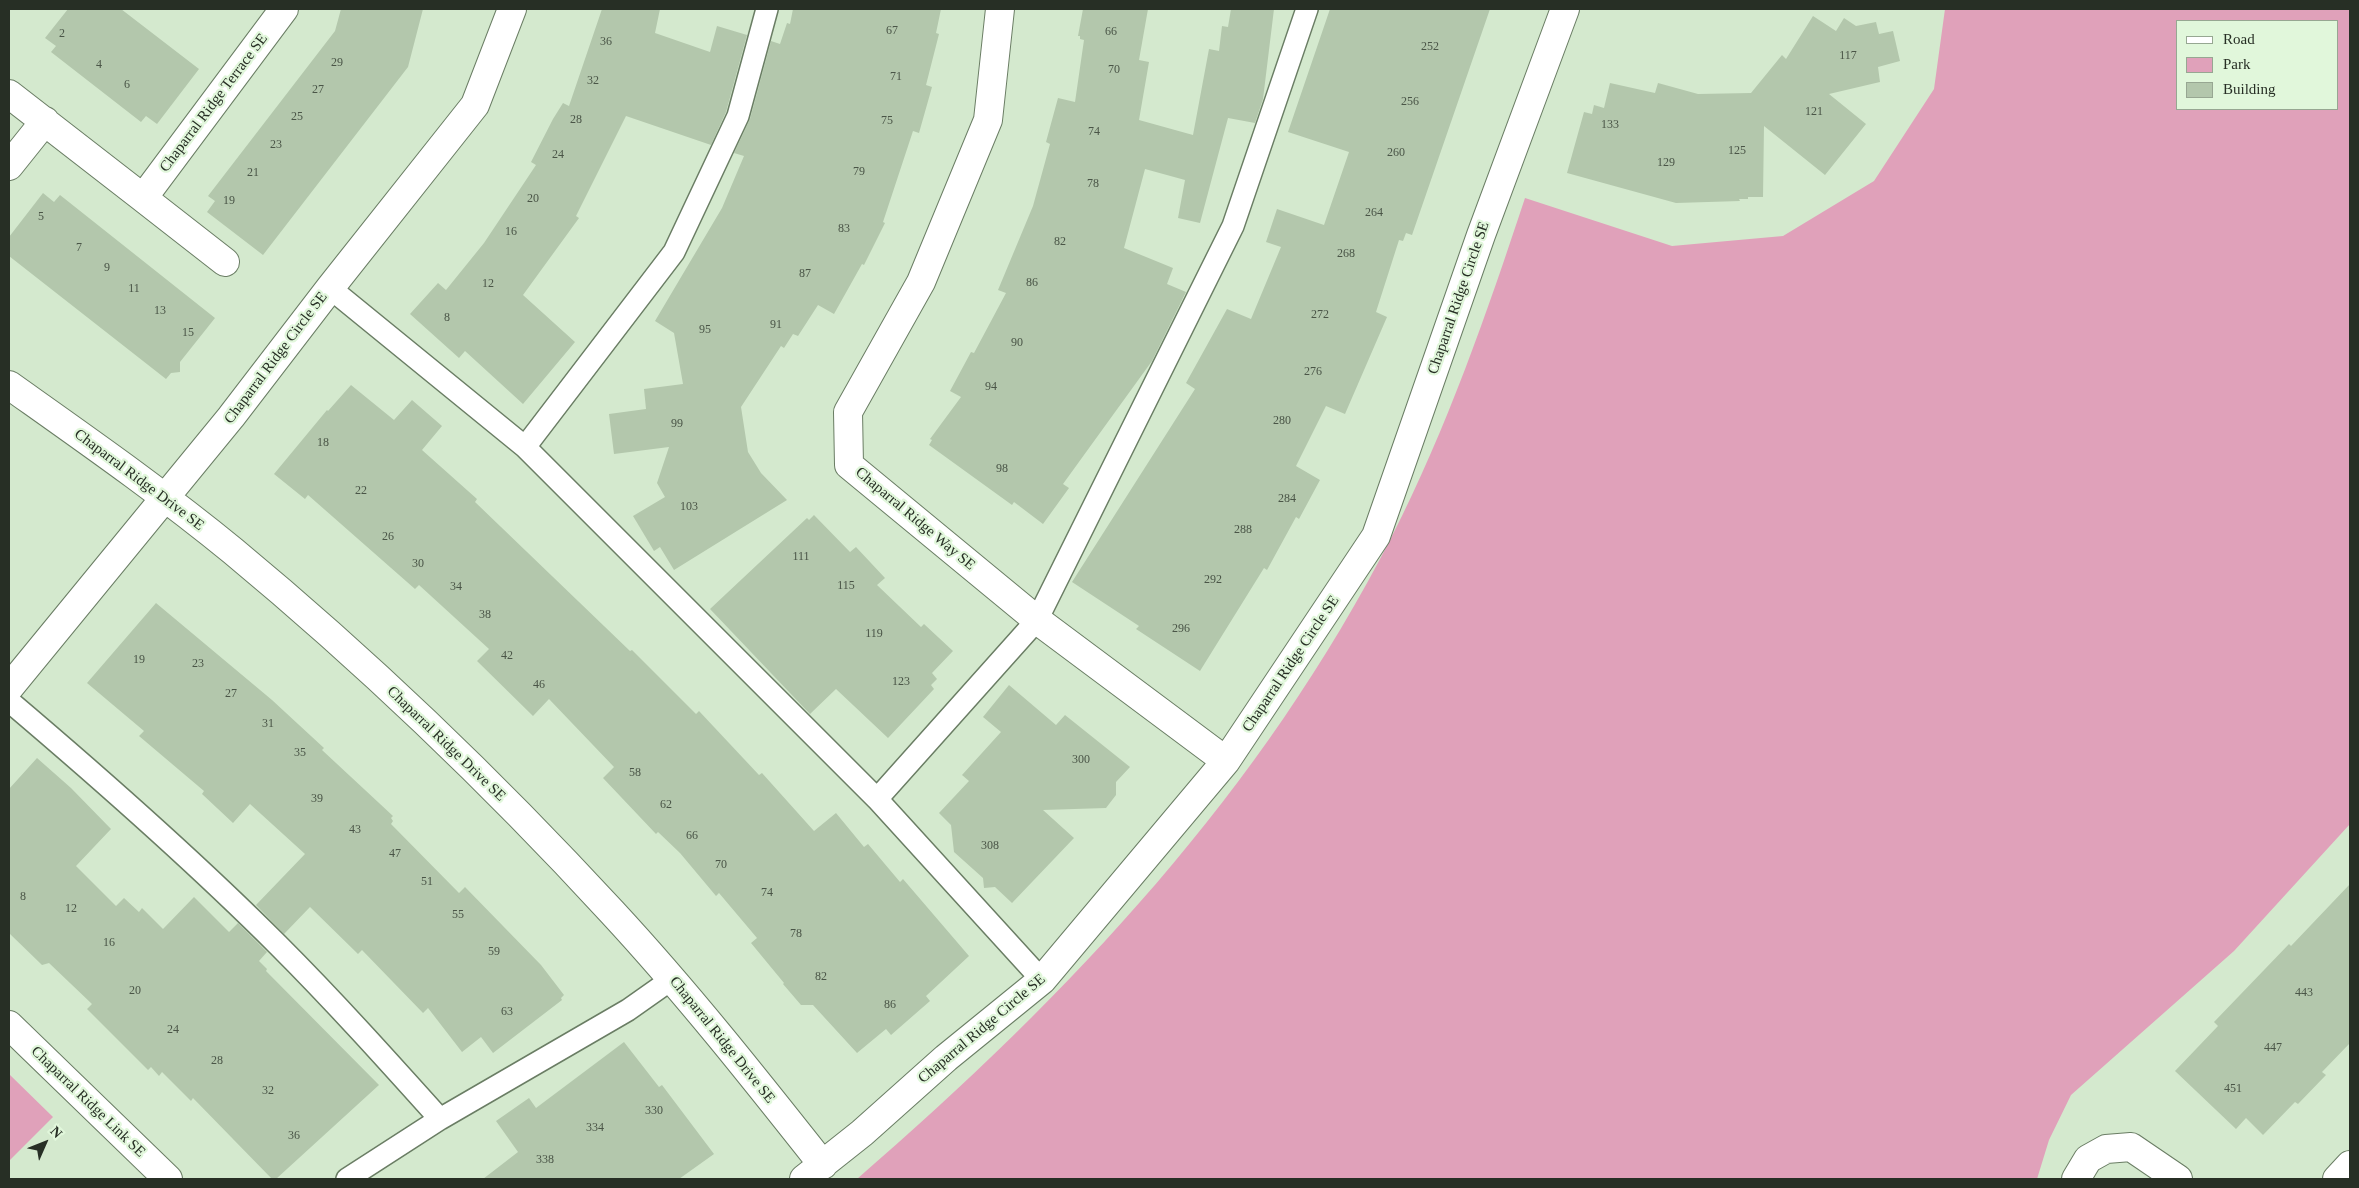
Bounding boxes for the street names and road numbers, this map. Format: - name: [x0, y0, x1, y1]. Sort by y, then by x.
- street label: Chaparral Ridge Terrace SE: [156, 30, 272, 176]
- street label: Chaparral Ridge Circle SE: [1424, 219, 1494, 377]
- street label: Chaparral Ridge Circle SE: [221, 289, 331, 427]
- street label: Chaparral Ridge Drive SE: [71, 425, 207, 535]
- street label: Chaparral Ridge Way SE: [851, 464, 979, 574]
- street label: Chaparral Ridge Circle SE: [1239, 592, 1343, 736]
- street label: Chaparral Ridge Drive SE: [383, 683, 509, 805]
- street label: Chaparral Ridge Circle SE: [915, 971, 1049, 1087]
- street label: Chaparral Ridge Drive SE: [665, 973, 779, 1107]
- street label: Chaparral Ridge Link SE: [27, 1043, 149, 1161]

